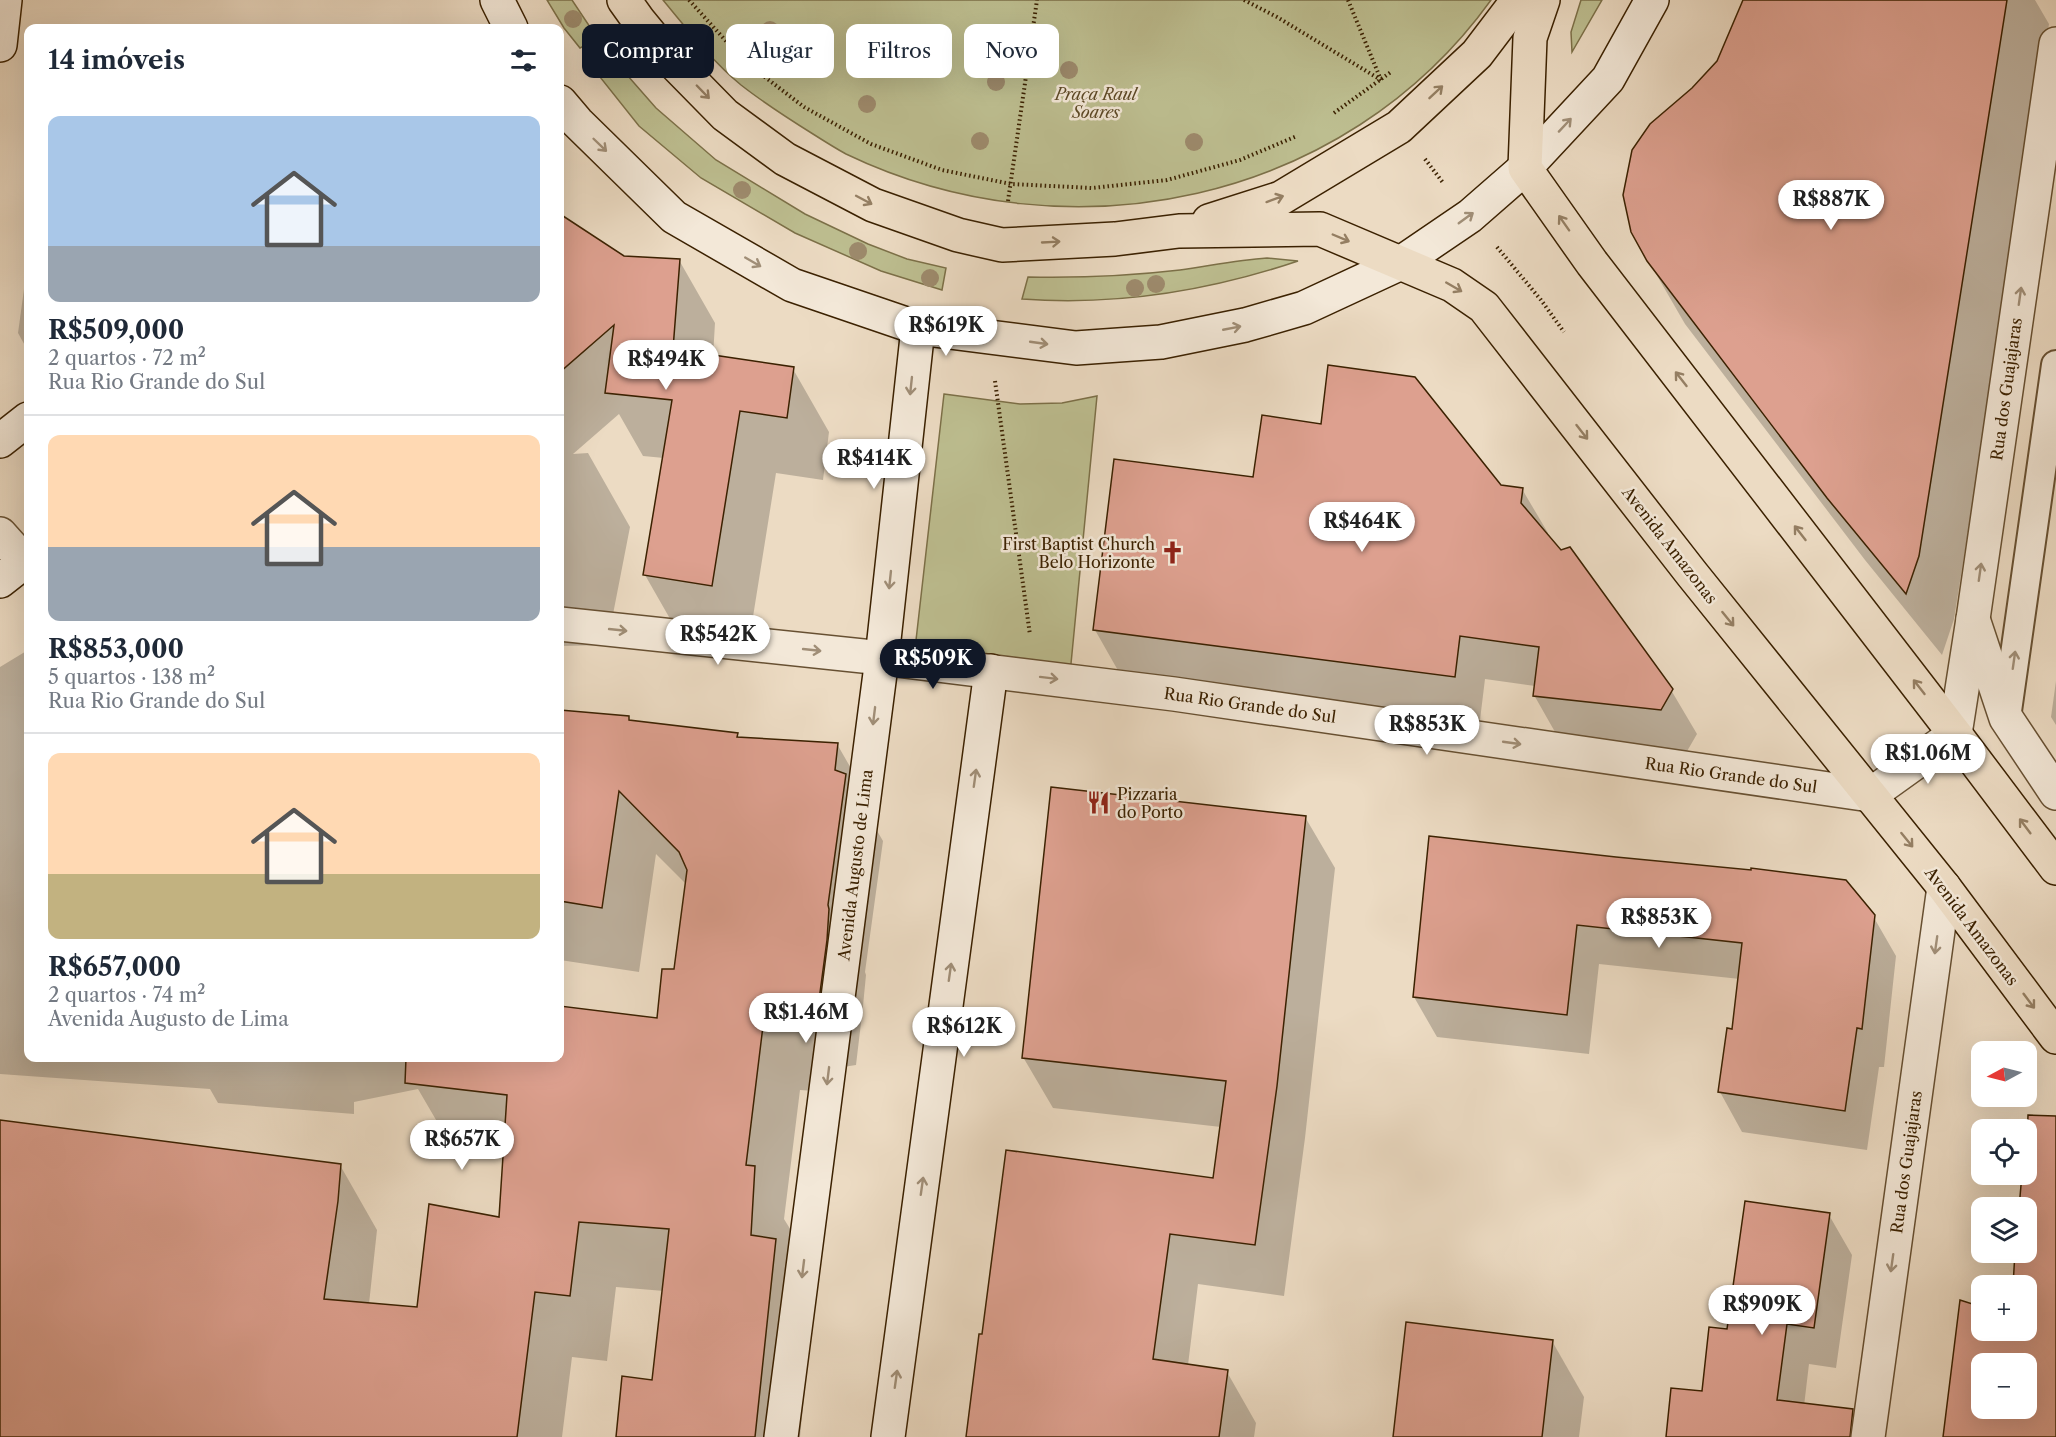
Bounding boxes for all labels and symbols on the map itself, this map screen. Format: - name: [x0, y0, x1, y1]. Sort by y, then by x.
- one-way arrow: [696, 84, 710, 99]
- park label: Praça Raul Soares: [1053, 84, 1139, 122]
- one-way arrow: [1429, 85, 1444, 99]
- one-way arrow: [1558, 118, 1572, 133]
- one-way arrow: [592, 138, 607, 152]
- pin: R$887K: [1782, 180, 1880, 231]
- one-way arrow: [1265, 193, 1283, 204]
- one-way arrow: [854, 195, 872, 206]
- one-way arrow: [1458, 212, 1474, 224]
- one-way arrow: [1558, 215, 1570, 232]
- one-way arrow: [1331, 233, 1350, 244]
- one-way arrow: [1041, 237, 1061, 248]
- one-way arrow: [744, 257, 761, 269]
- one-way arrow: [1445, 281, 1462, 293]
- one-way arrow: [2014, 287, 2025, 306]
- pin: R$619K: [897, 306, 995, 357]
- street label: Rua dos Guajajaras: [1986, 316, 2026, 462]
- one-way arrow: [1222, 322, 1242, 333]
- one-way arrow: [1029, 338, 1049, 349]
- pin: R$494K: [617, 340, 715, 391]
- one-way arrow: [1674, 371, 1687, 387]
- one-way arrow: [905, 375, 916, 395]
- one-way arrow: [1575, 424, 1588, 440]
- pin: R$414K: [825, 439, 923, 490]
- street label: Avenida Amazonas: [1617, 482, 1722, 608]
- pin: R$464K: [1313, 502, 1411, 553]
- one-way arrow: [1794, 525, 1807, 541]
- place label: First Baptist Church Belo Horizonte: [1002, 534, 1155, 572]
- church icon: First Baptist Church Belo Horizonte: [1160, 540, 1186, 566]
- one-way arrow: [1975, 563, 1986, 583]
- one-way arrow: [884, 569, 895, 589]
- one-way arrow: [1721, 610, 1734, 626]
- pin: R$542K: [669, 615, 767, 666]
- one-way arrow: [607, 625, 627, 636]
- pin: R$509K: [884, 639, 982, 690]
- one-way arrow: [801, 645, 821, 656]
- one-way arrow: [2009, 651, 2020, 671]
- one-way arrow: [1038, 673, 1058, 684]
- one-way arrow: [1913, 680, 1926, 696]
- street label: Rua Rio Grande do Sul: [1163, 683, 1338, 727]
- one-way arrow: [868, 705, 879, 725]
- pin: R$853K: [1378, 705, 1476, 756]
- pin: R$1.06M: [1873, 734, 1983, 785]
- one-way arrow: [1502, 737, 1522, 748]
- street label: Rua Rio Grande do Sul: [1644, 753, 1819, 797]
- street label: Avenida Augusto de Lima: [833, 768, 877, 963]
- one-way arrow: [970, 769, 981, 789]
- place label: Pizzaria do Porto: [1117, 784, 1183, 822]
- restaurant icon: Pizzaria do Porto: [1086, 790, 1112, 816]
- one-way arrow: [2018, 819, 2031, 835]
- one-way arrow: [1901, 832, 1914, 848]
- street label: Avenida Amazonas: [1920, 862, 2023, 989]
- pin: R$853K: [1610, 898, 1708, 949]
- one-way arrow: [1931, 934, 1942, 954]
- one-way arrow: [944, 962, 955, 982]
- pin: R$1.46M: [751, 993, 861, 1044]
- one-way arrow: [2023, 993, 2035, 1009]
- pin: R$612K: [915, 1007, 1013, 1058]
- north arrow: [1971, 1041, 2037, 1107]
- one-way arrow: [822, 1065, 833, 1085]
- street label: Rua dos Guajajaras: [1886, 1089, 1926, 1235]
- pin: R$657K: [413, 1120, 511, 1171]
- one-way arrow: [916, 1176, 927, 1196]
- one-way arrow: [1886, 1252, 1897, 1272]
- one-way arrow: [797, 1259, 808, 1279]
- pin: R$909K: [1713, 1285, 1811, 1336]
- one-way arrow: [891, 1370, 902, 1389]

